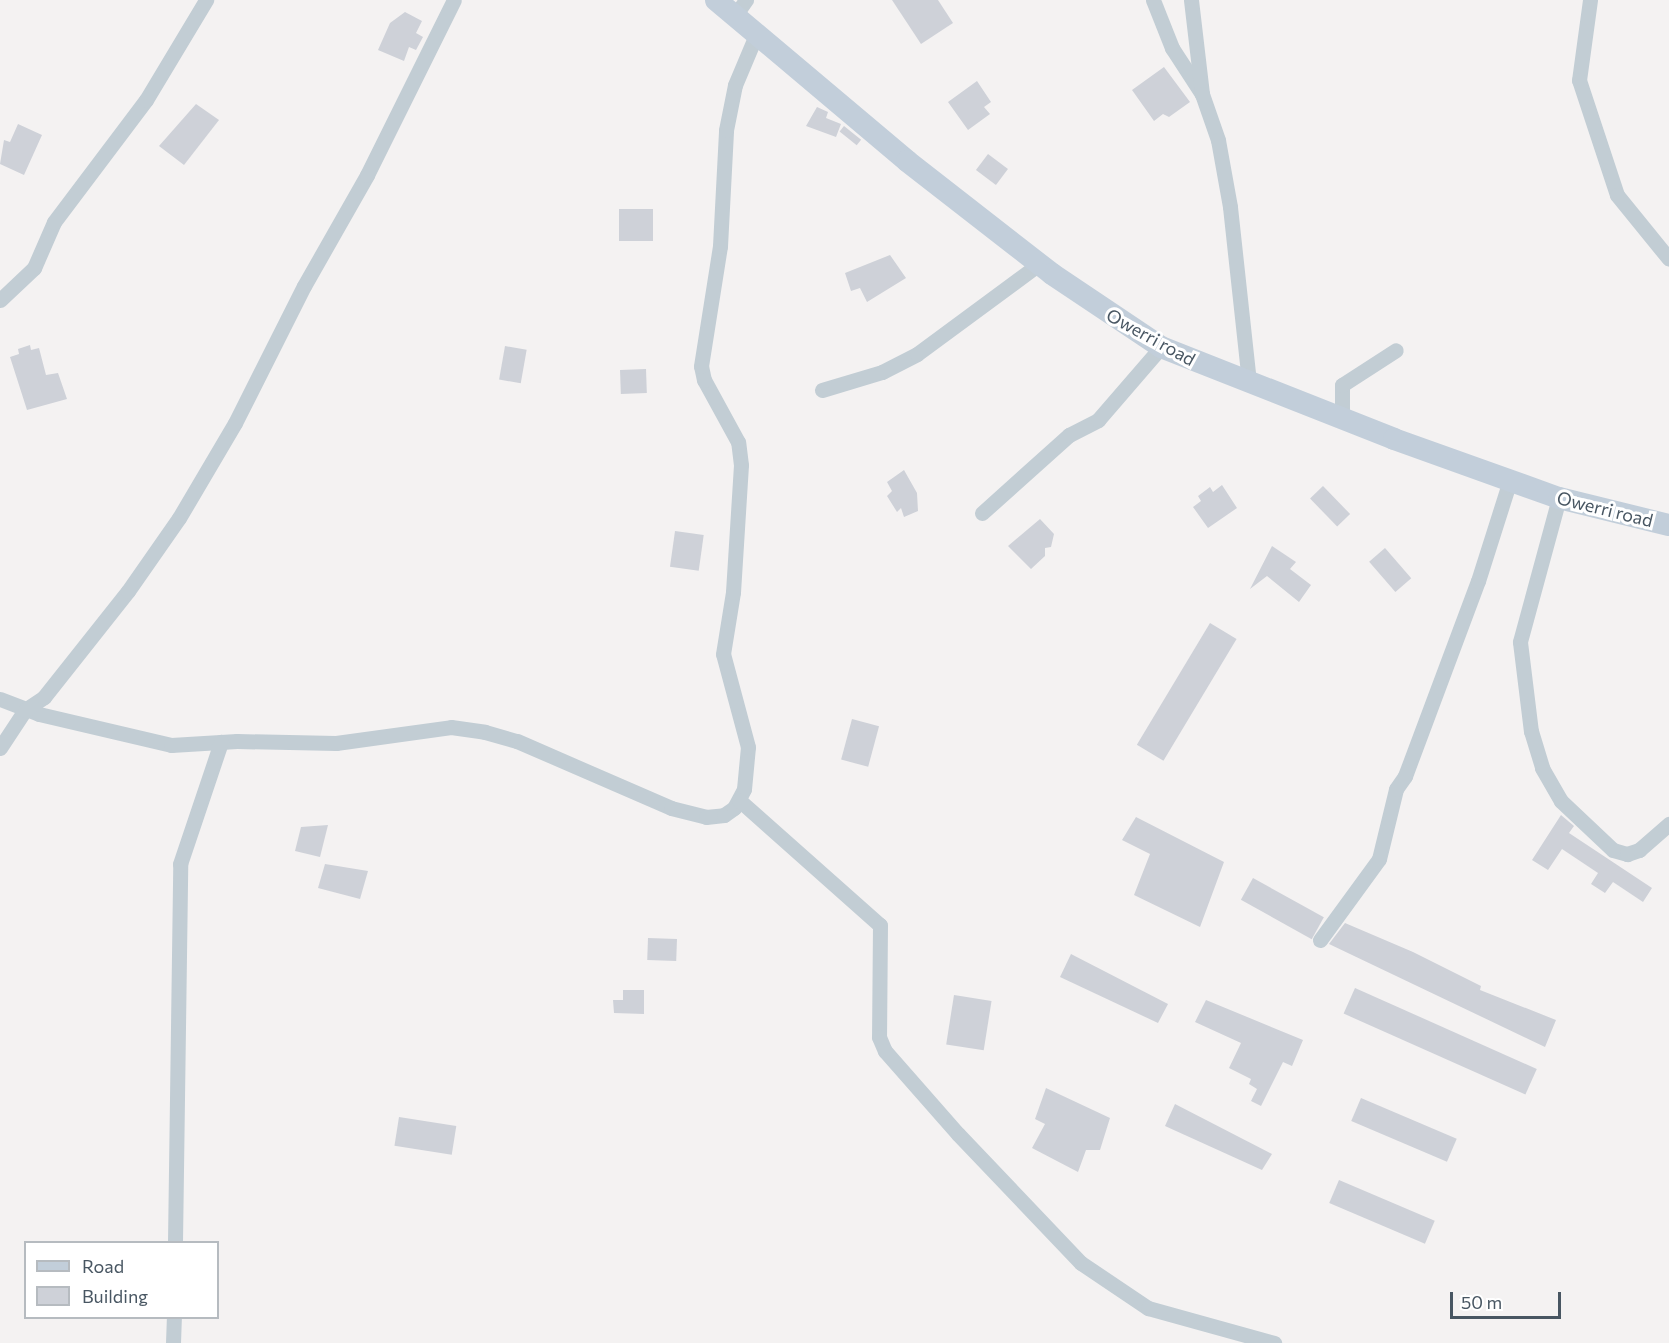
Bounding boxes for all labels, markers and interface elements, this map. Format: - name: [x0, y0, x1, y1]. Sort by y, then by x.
- street label: Owerri road: [1103, 304, 1199, 370]
- street label: Owerri road: [1555, 487, 1655, 531]
- legend: [24, 1241, 219, 1319]
- text: Road: [82, 1255, 124, 1277]
- scale bar: [1453, 1280, 1564, 1318]
- text: Building: [82, 1285, 148, 1307]
- text: 50 m: [1461, 1291, 1502, 1313]

